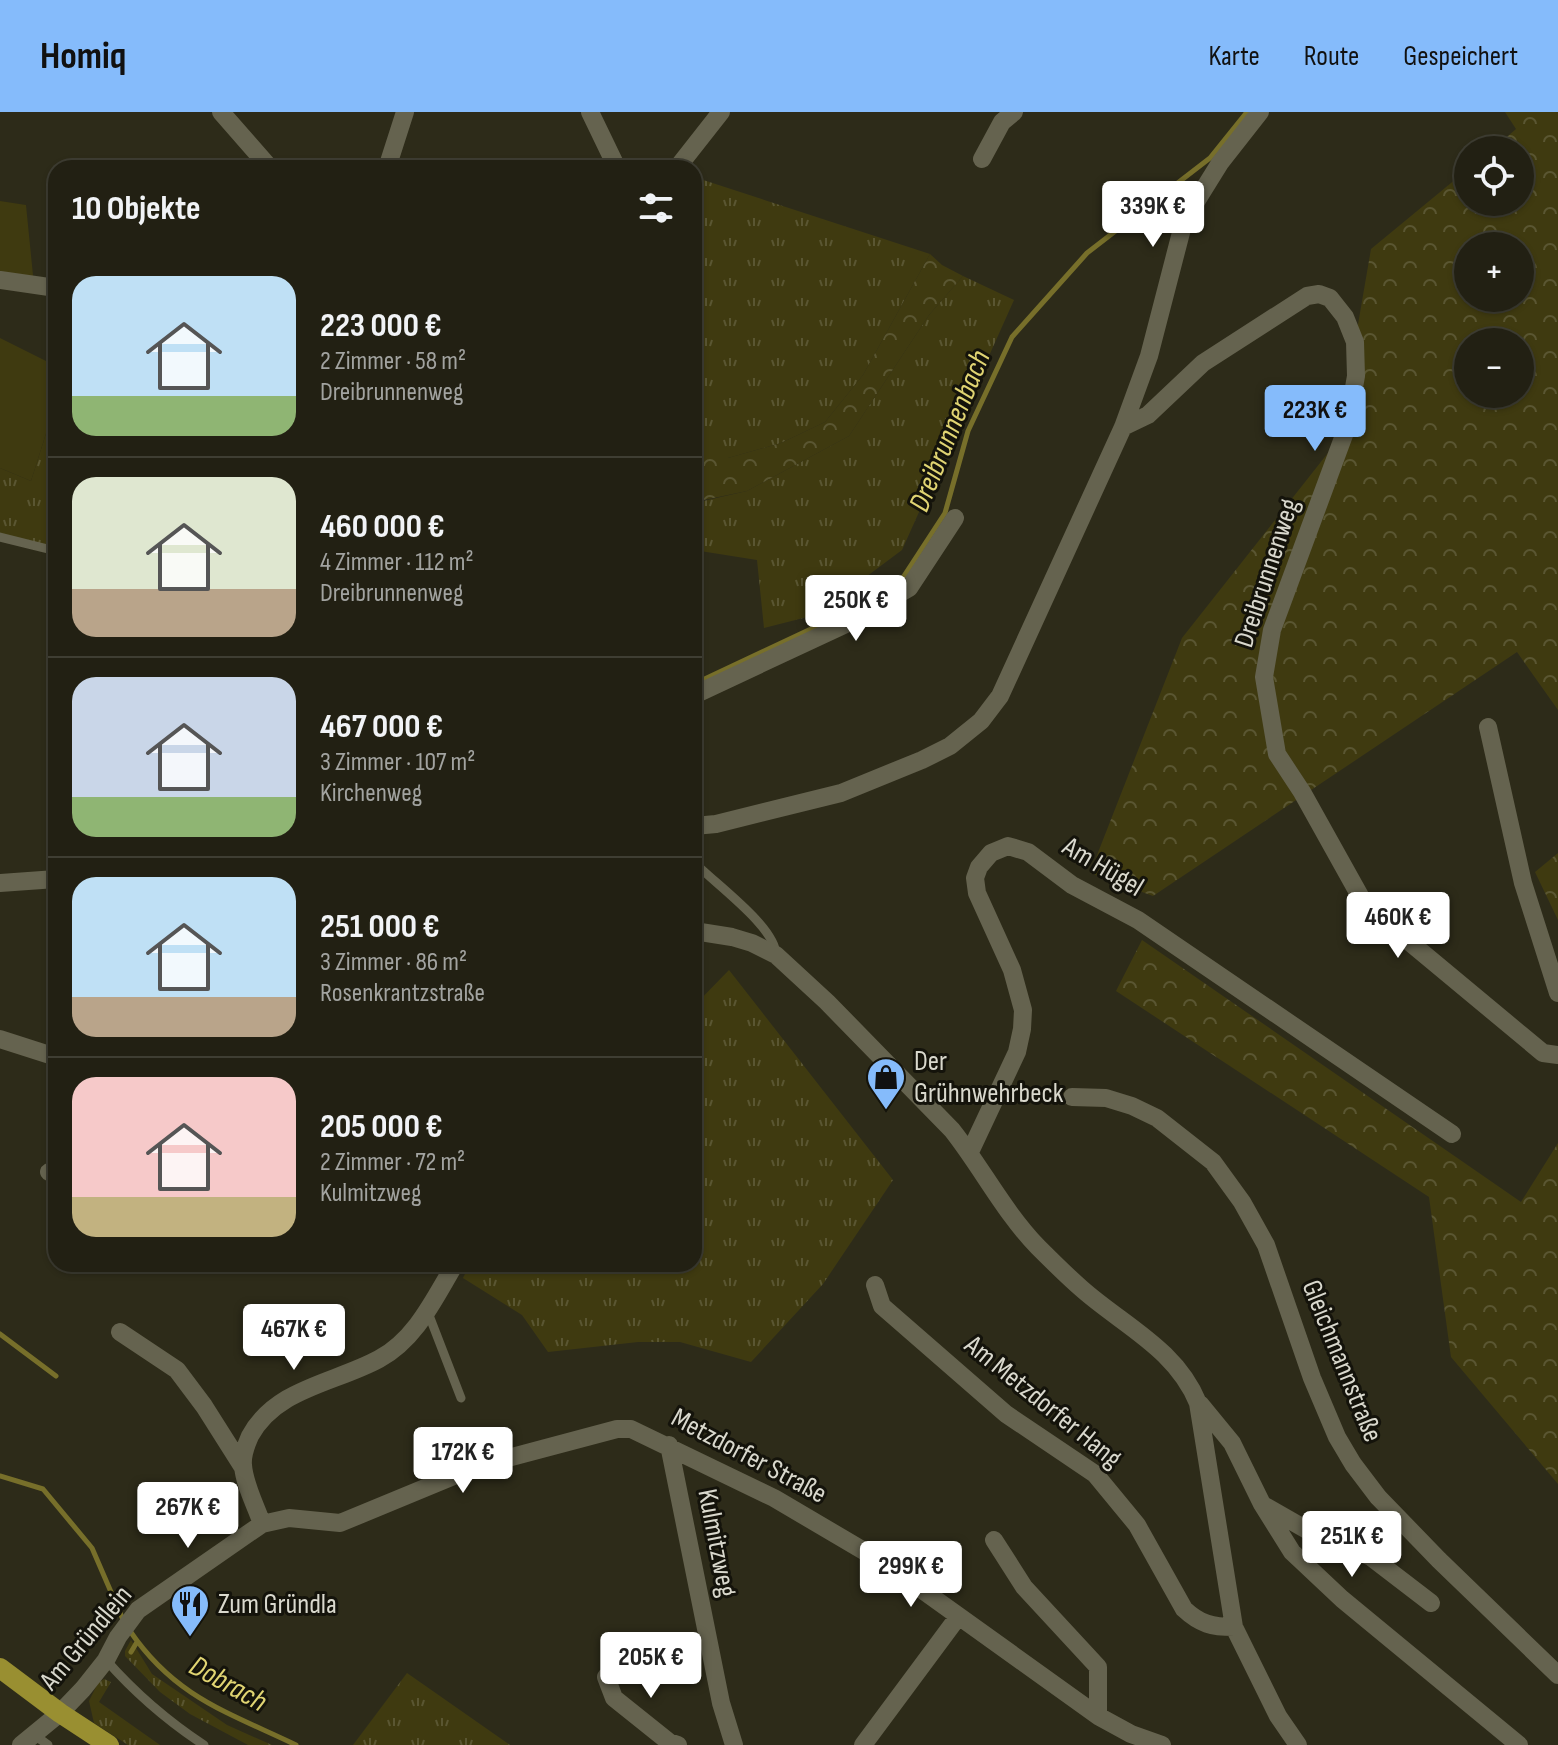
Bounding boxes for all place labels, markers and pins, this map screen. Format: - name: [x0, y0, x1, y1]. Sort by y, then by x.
- pin: 339K €: [1088, 181, 1218, 249]
- pin: 223K €: [1250, 385, 1380, 453]
- pin: 250K €: [791, 575, 921, 643]
- pin: 460K €: [1333, 892, 1463, 960]
- place label: Der Grühnwehrbeck: [914, 1045, 1064, 1110]
- shop icon: Der Grühnwehrbeck: [865, 1056, 907, 1111]
- pin: 467K €: [229, 1304, 359, 1372]
- pin: 172K €: [398, 1427, 528, 1495]
- pin: 267K €: [123, 1482, 253, 1550]
- pin: 251K €: [1287, 1511, 1417, 1579]
- pin: 299K €: [846, 1541, 976, 1609]
- restaurant icon: Zum Gründla: [169, 1583, 211, 1638]
- place label: Zum Gründla: [218, 1588, 337, 1621]
- pin: 205K €: [586, 1632, 716, 1700]

